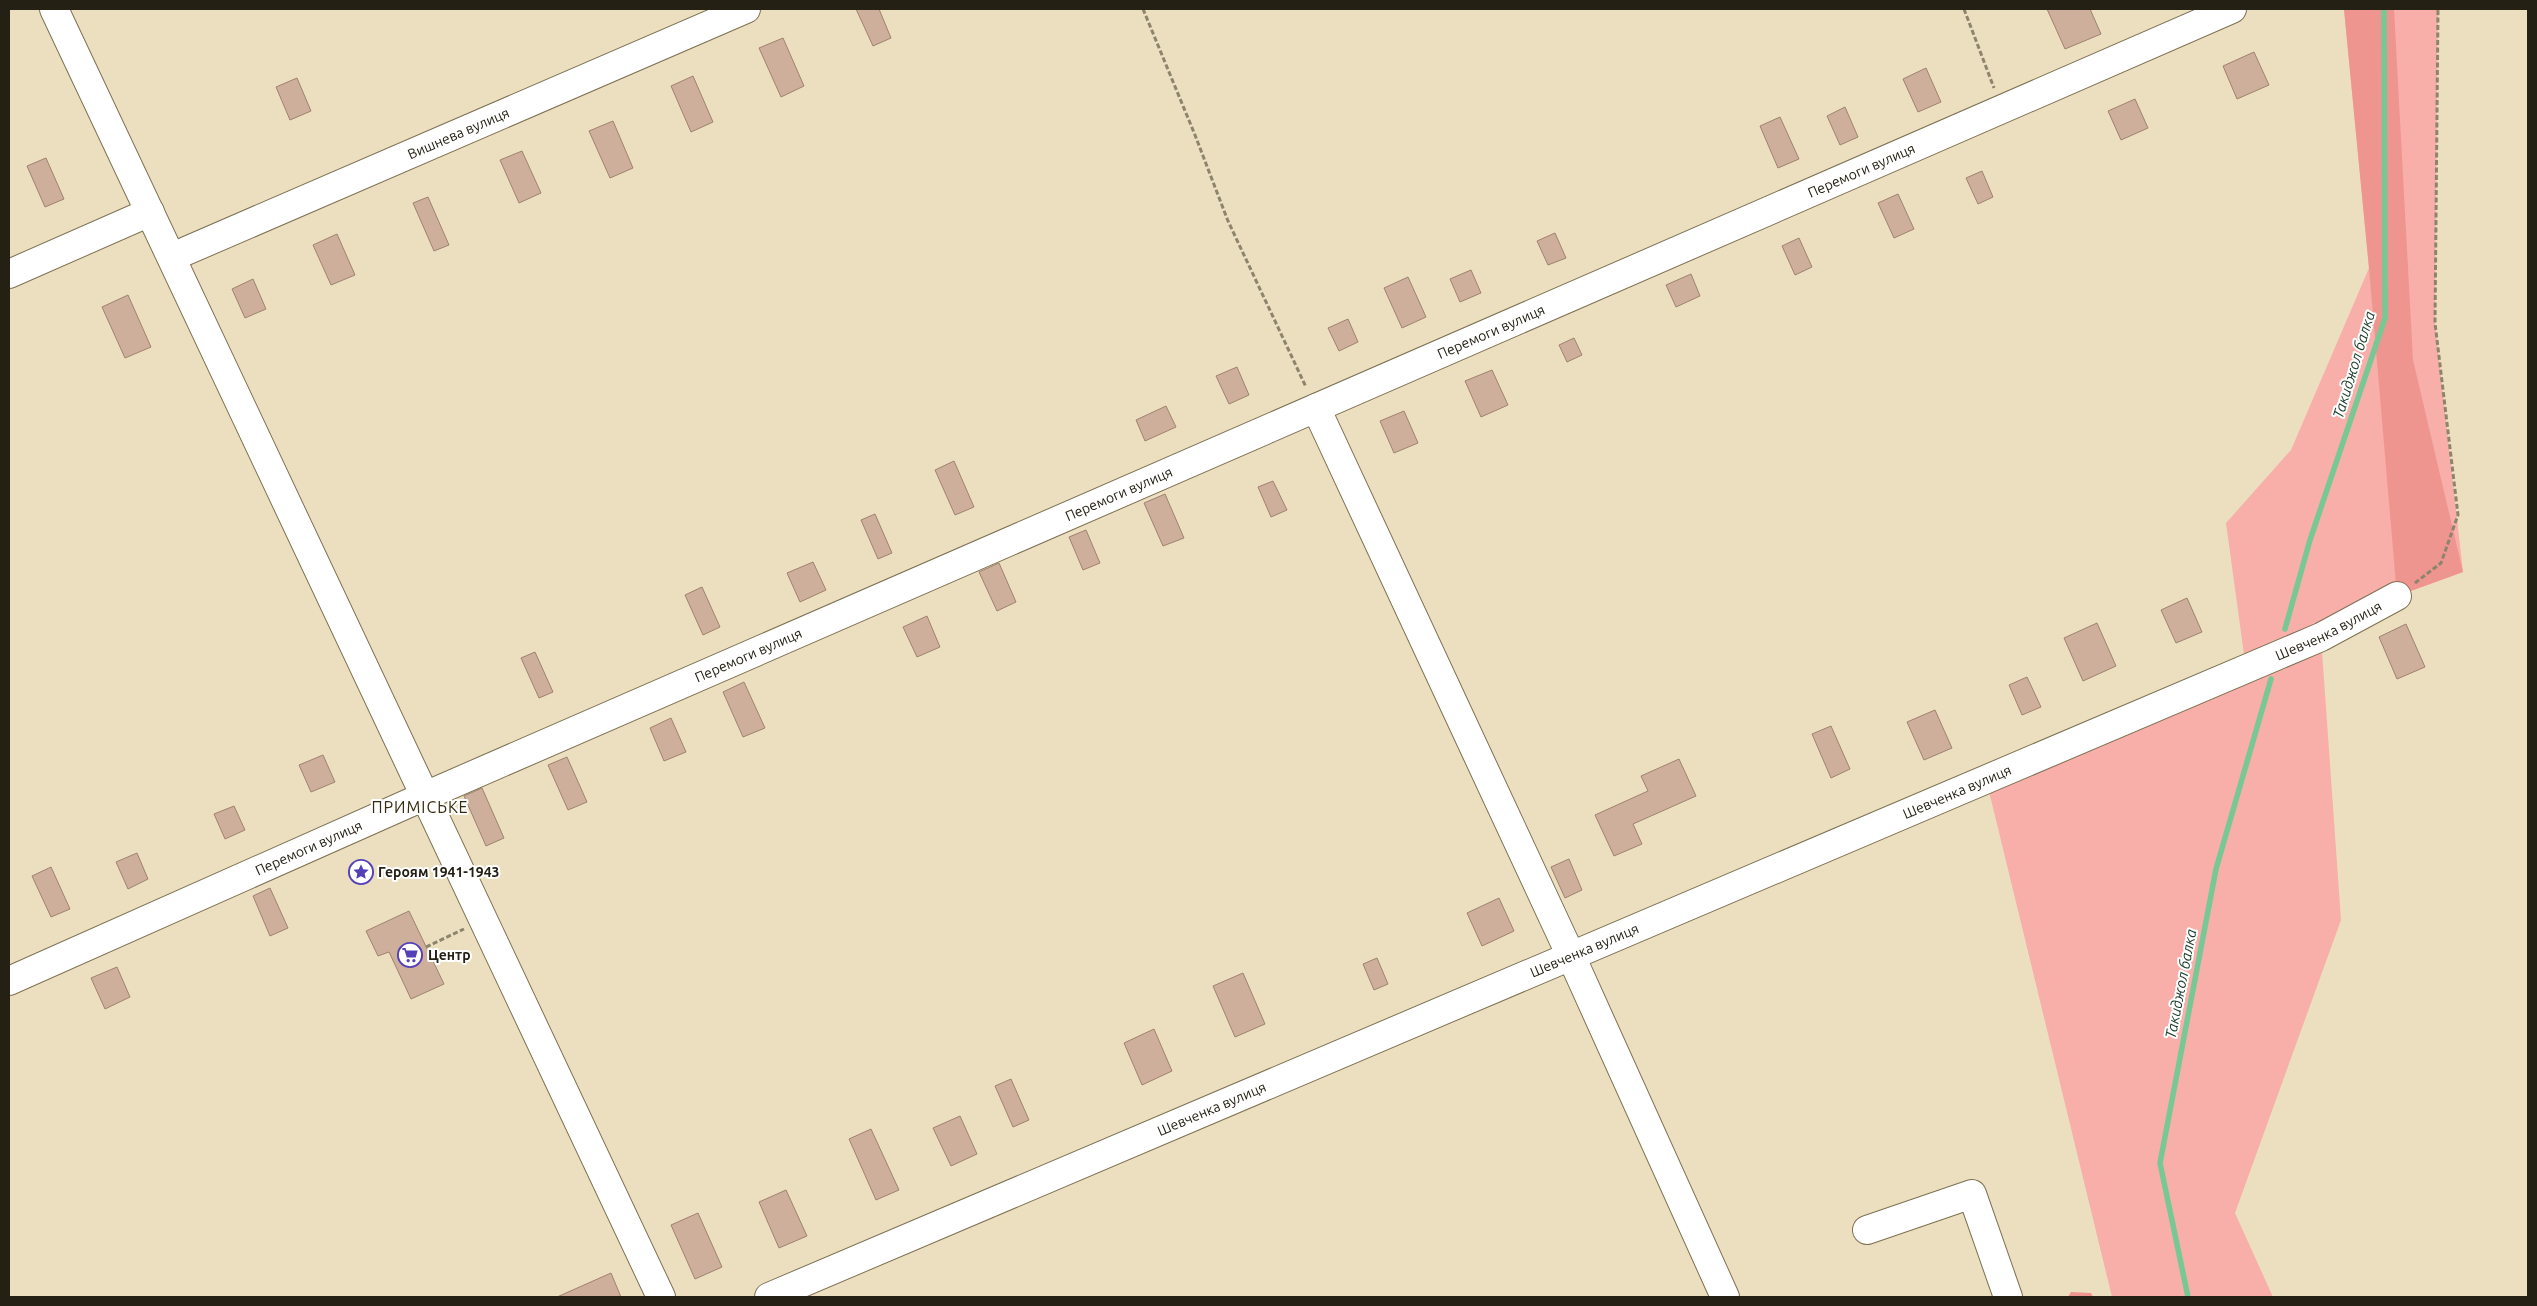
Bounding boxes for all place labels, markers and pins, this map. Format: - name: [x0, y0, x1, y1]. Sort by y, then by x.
- place icon: Героям 1941-1943: [348, 859, 374, 885]
- place label: Героям 1941-1943: [378, 864, 500, 880]
- supermarket icon: Центр: [397, 942, 423, 968]
- place label: Центр: [428, 947, 471, 963]

